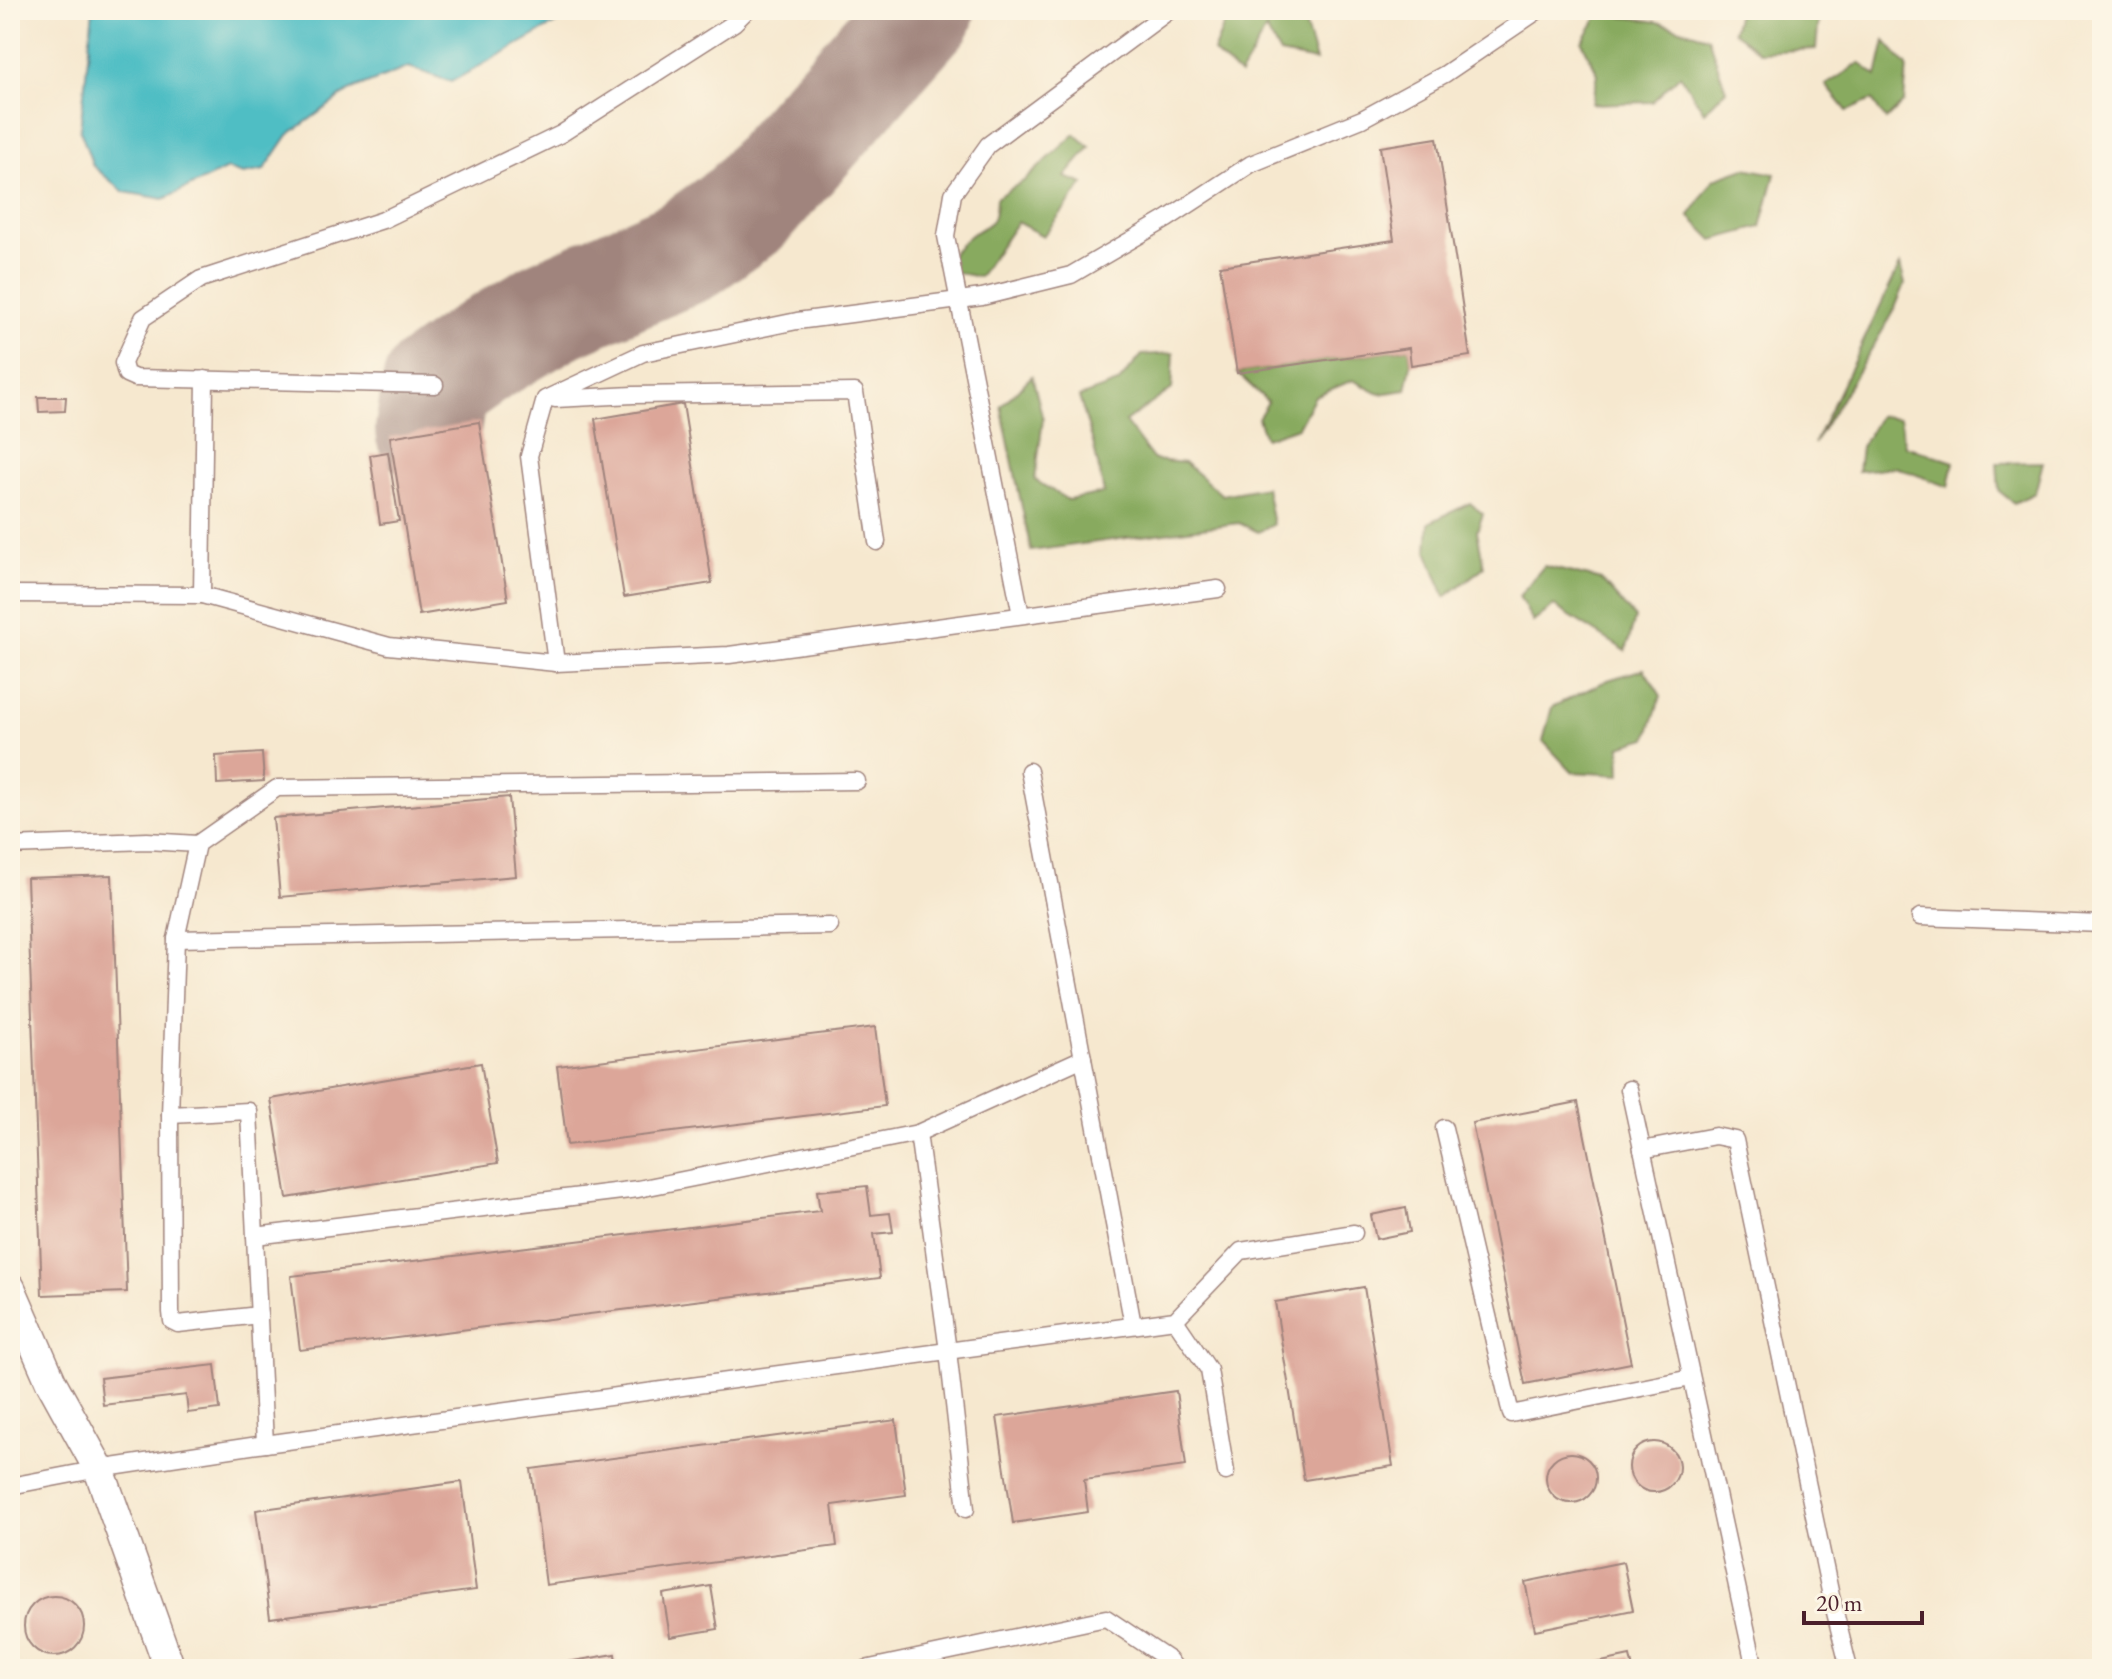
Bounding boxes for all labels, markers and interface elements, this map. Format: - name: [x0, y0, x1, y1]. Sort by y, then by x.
- scale bar: [1804, 1575, 1922, 1625]
- text: 20 m: [1816, 1587, 1863, 1618]

